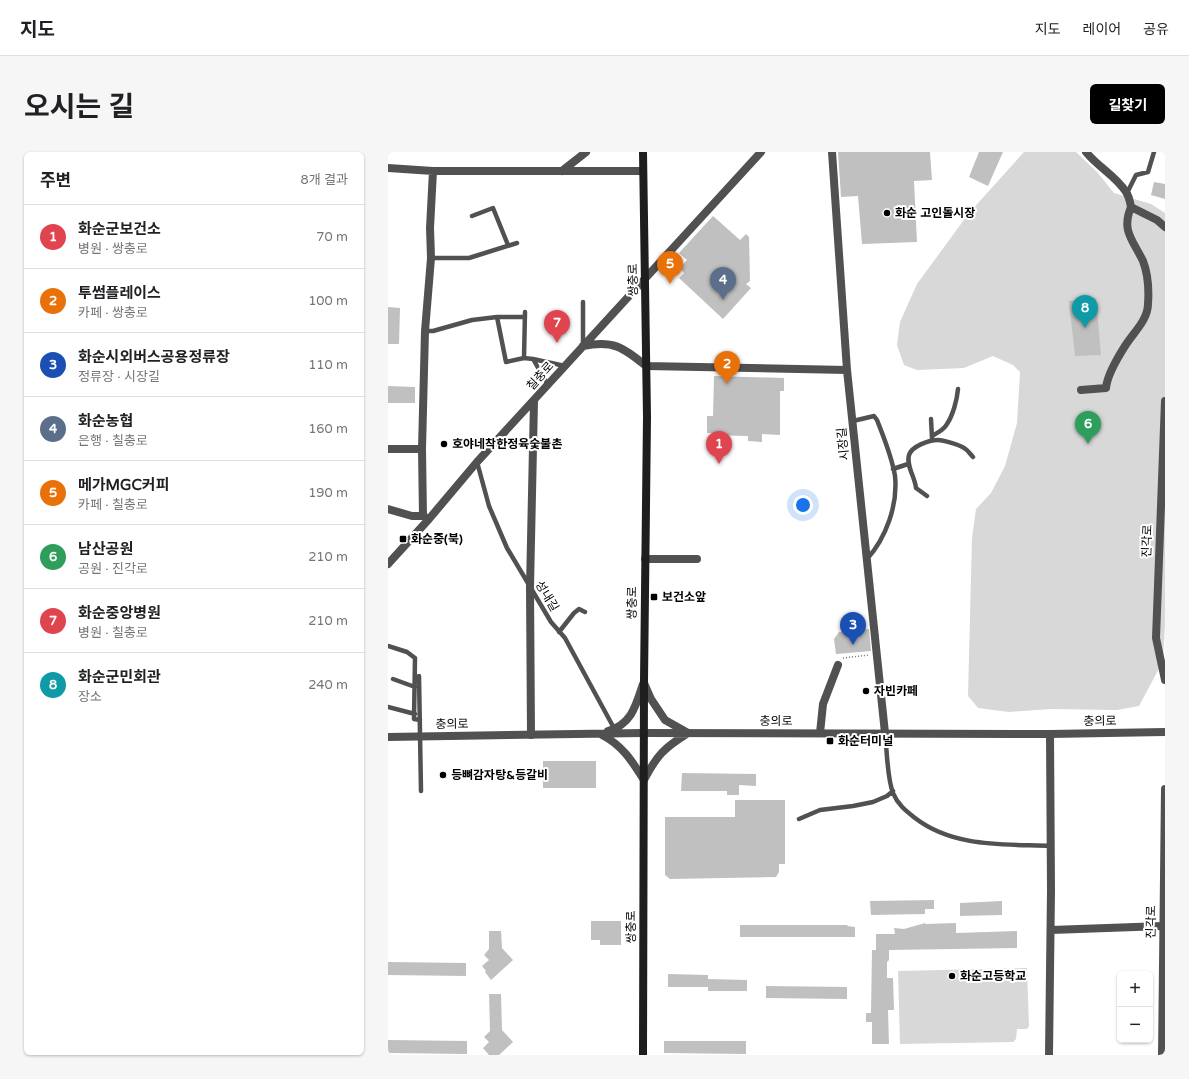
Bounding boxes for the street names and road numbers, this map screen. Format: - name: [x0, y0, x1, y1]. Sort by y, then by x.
- street label: 쌍충로: [626, 263, 640, 297]
- street label: 칠충로: [524, 359, 556, 393]
- street label: 시장길: [834, 427, 852, 461]
- street label: 진각로: [1139, 524, 1155, 558]
- street label: 성내길: [532, 578, 562, 614]
- street label: 쌍충로: [625, 586, 639, 620]
- street label: 충의로: [759, 714, 793, 728]
- street label: 충의로: [1083, 714, 1117, 728]
- street label: 충의로: [435, 717, 469, 731]
- street label: 진각로: [1144, 905, 1158, 939]
- street label: 쌍충로: [624, 910, 638, 944]

